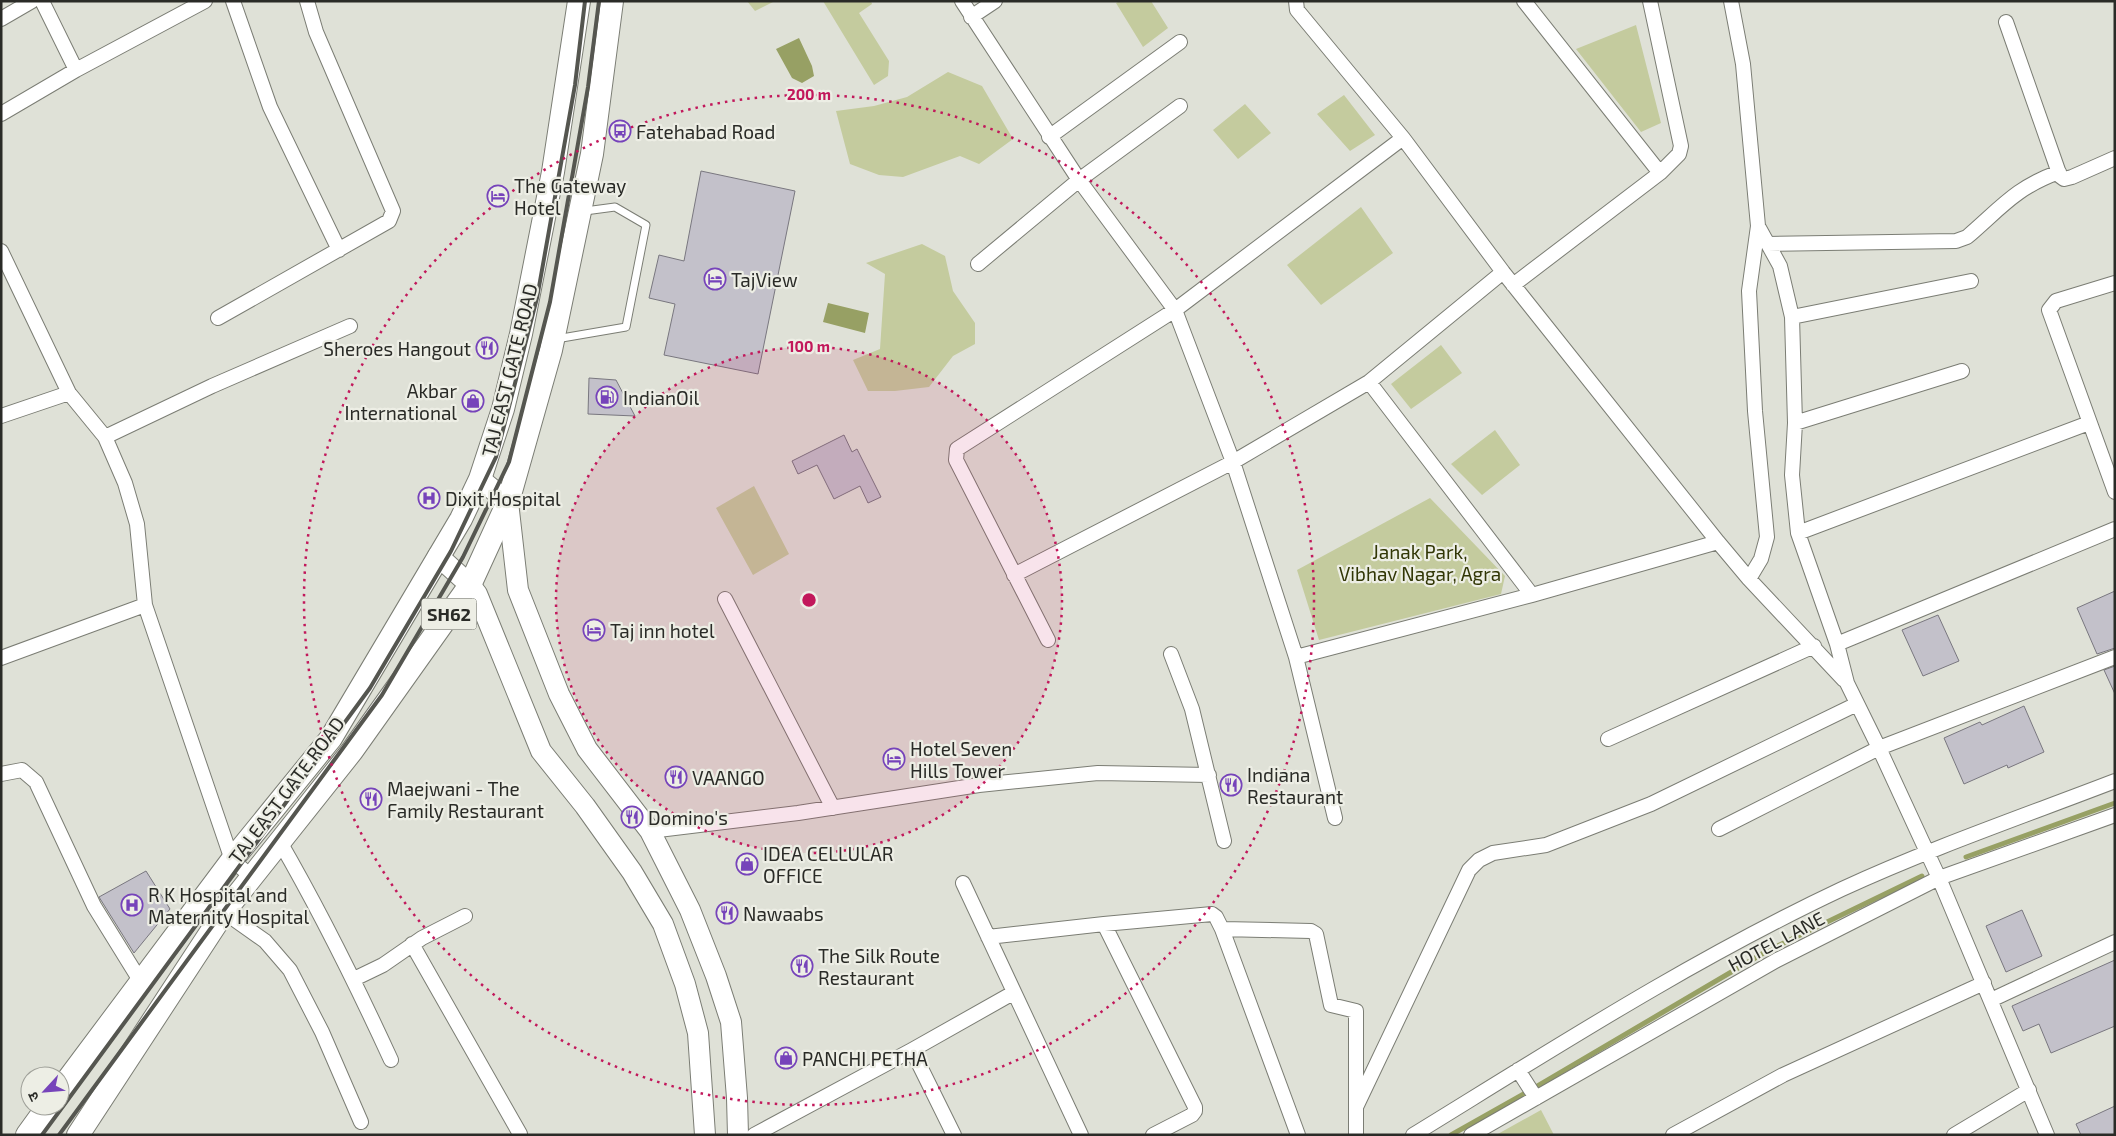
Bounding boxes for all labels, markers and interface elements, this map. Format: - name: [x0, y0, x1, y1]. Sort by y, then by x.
- text: 200 m: [787, 85, 831, 103]
- bus stop icon: Fatehabad Road: [608, 119, 632, 143]
- place label: Fatehabad Road: [636, 120, 775, 143]
- place label: The Gateway Hotel: [514, 174, 626, 219]
- hotel icon: The Gateway Hotel: [486, 184, 510, 208]
- hotel icon: TajView: [703, 267, 727, 291]
- place label: TajView: [731, 268, 798, 291]
- street label: TAJ EAST GATE ROAD: [476, 281, 542, 459]
- restaurant icon: Sheroes Hangout: [475, 336, 499, 360]
- place label: Sheroes Hangout: [323, 337, 471, 360]
- text: 100 m: [788, 337, 830, 355]
- place label: Akbar International: [345, 379, 457, 424]
- fuel station icon: IndianOil: [595, 385, 619, 409]
- place label: IndianOil: [623, 386, 699, 409]
- shop icon: Akbar International: [461, 389, 485, 413]
- hospital icon: Dixit Hospital: [417, 486, 441, 510]
- place label: Dixit Hospital: [445, 487, 561, 510]
- park label: Janak Park, Vibhav Nagar, Agra: [1339, 540, 1501, 585]
- centre of rings: [800, 591, 818, 609]
- road number: SH62: [422, 598, 476, 630]
- hotel icon: Taj inn hotel: [582, 618, 606, 642]
- place label: Taj inn hotel: [610, 619, 715, 642]
- street label: TAJ EAST GATE ROAD: [223, 712, 349, 868]
- place label: Hotel Seven Hills Tower: [910, 737, 1012, 782]
- hotel icon: Hotel Seven Hills Tower: [882, 747, 906, 771]
- place label: Indiana Restaurant: [1247, 763, 1343, 808]
- restaurant icon: VAANGO: [664, 765, 688, 789]
- place label: VAANGO: [692, 766, 765, 789]
- restaurant icon: Indiana Restaurant: [1219, 773, 1243, 797]
- place label: Maejwani - The Family Restaurant: [387, 777, 544, 822]
- restaurant icon: Maejwani - The Family Restaurant: [359, 787, 383, 811]
- restaurant icon: Domino's: [620, 805, 644, 829]
- place label: Domino's: [648, 806, 728, 829]
- place label: IDEA CELLULAR OFFICE: [763, 842, 893, 887]
- shop icon: IDEA CELLULAR OFFICE: [735, 852, 759, 876]
- place label: R K Hospital and Maternity Hospital: [148, 883, 310, 928]
- hospital icon: R K Hospital and Maternity Hospital: [120, 893, 144, 917]
- restaurant icon: Nawaabs: [715, 901, 739, 925]
- place label: Nawaabs: [743, 902, 824, 925]
- street label: HOTEL LANE: [1724, 906, 1828, 976]
- place label: The Silk Route Restaurant: [818, 944, 940, 989]
- restaurant icon: The Silk Route Restaurant: [790, 954, 814, 978]
- shop icon: PANCHI PETHA: [774, 1046, 798, 1070]
- place label: PANCHI PETHA: [802, 1047, 928, 1070]
- north arrow: [20, 1066, 70, 1116]
- text: उ: [23, 1089, 42, 1104]

